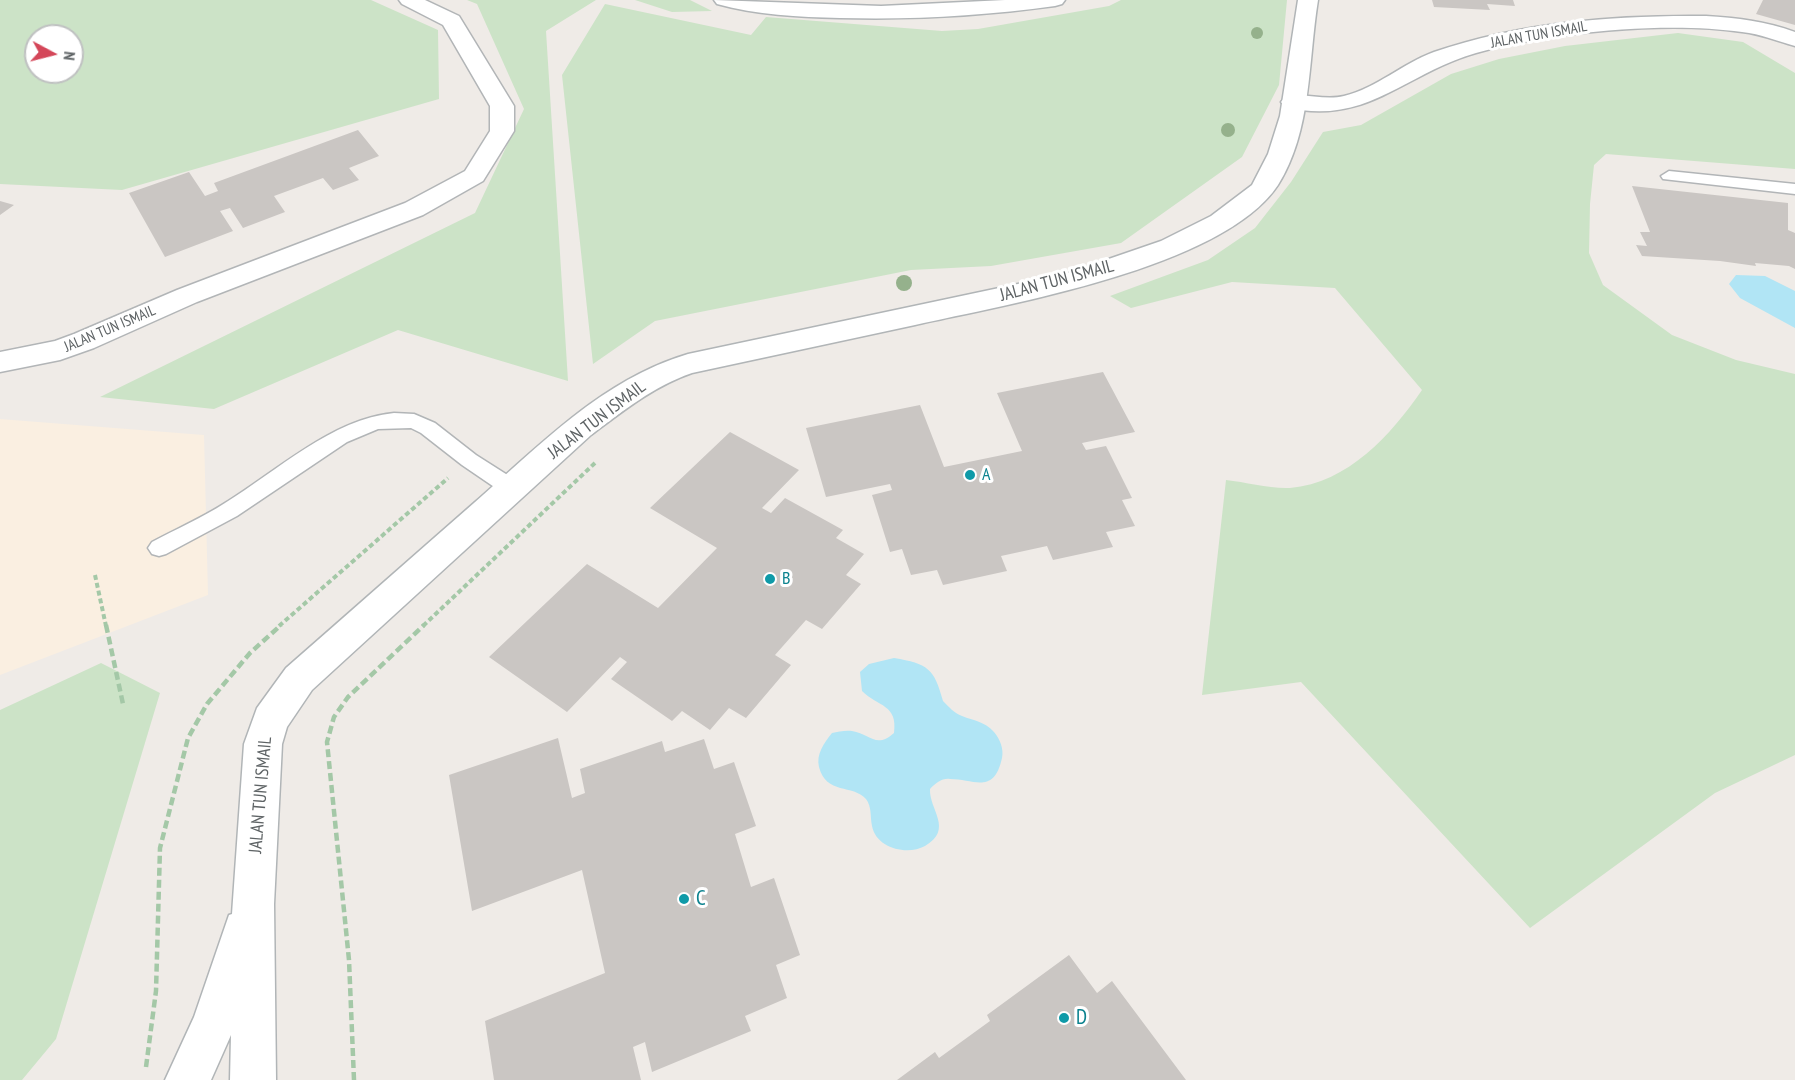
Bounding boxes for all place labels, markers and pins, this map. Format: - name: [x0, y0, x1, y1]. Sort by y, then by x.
- place label: A: [982, 464, 991, 486]
- marker: A: [963, 468, 977, 482]
- place label: B: [782, 568, 790, 590]
- marker: B: [763, 572, 777, 586]
- place label: C: [696, 886, 706, 912]
- marker: C: [677, 892, 691, 906]
- place label: D: [1076, 1005, 1087, 1031]
- marker: D: [1057, 1011, 1071, 1025]

